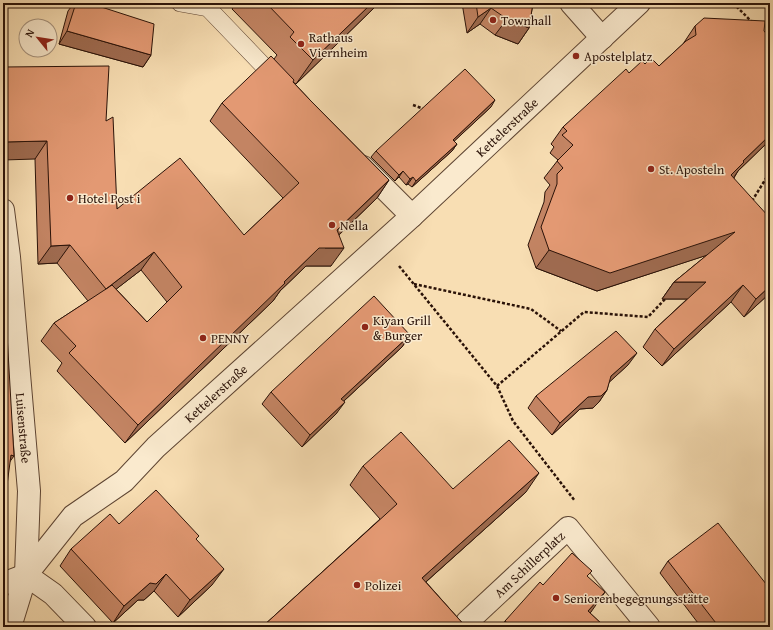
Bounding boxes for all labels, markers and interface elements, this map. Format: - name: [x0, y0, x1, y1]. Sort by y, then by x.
- place label: Townhall: [501, 11, 552, 30]
- marker: Townhall: [488, 15, 498, 25]
- north arrow: [18, 18, 58, 58]
- text: N: [21, 25, 38, 40]
- place label: Rathaus Viernheim: [309, 28, 368, 62]
- marker: Rathaus Viernheim: [296, 39, 306, 49]
- place label: Apostelplatz: [584, 47, 652, 66]
- marker: Apostelplatz: [571, 51, 581, 61]
- street label: Kettelerstraße: [471, 93, 542, 161]
- place label: St. Aposteln: [659, 160, 725, 179]
- marker: St. Aposteln: [646, 164, 656, 174]
- place label: Hotel Post i: [78, 189, 141, 208]
- marker: Hotel Post i: [65, 193, 75, 203]
- place label: Nella: [340, 216, 369, 235]
- marker: Nella: [327, 220, 337, 230]
- place label: Kiyan Grill & Burger: [373, 311, 431, 345]
- marker: Kiyan Grill & Burger: [360, 322, 370, 332]
- place label: PENNY: [211, 329, 250, 348]
- marker: PENNY: [198, 333, 208, 343]
- street label: Kettelerstraße: [180, 360, 251, 427]
- street label: Luisenstraße: [11, 392, 36, 464]
- street label: Am Schillerplatz: [490, 526, 569, 602]
- place label: Polizei: [365, 576, 402, 595]
- marker: Polizei: [352, 580, 362, 590]
- place label: Seniorenbegegnungsstätte: [564, 589, 709, 608]
- marker: Seniorenbegegnungsstätte: [551, 593, 561, 603]

